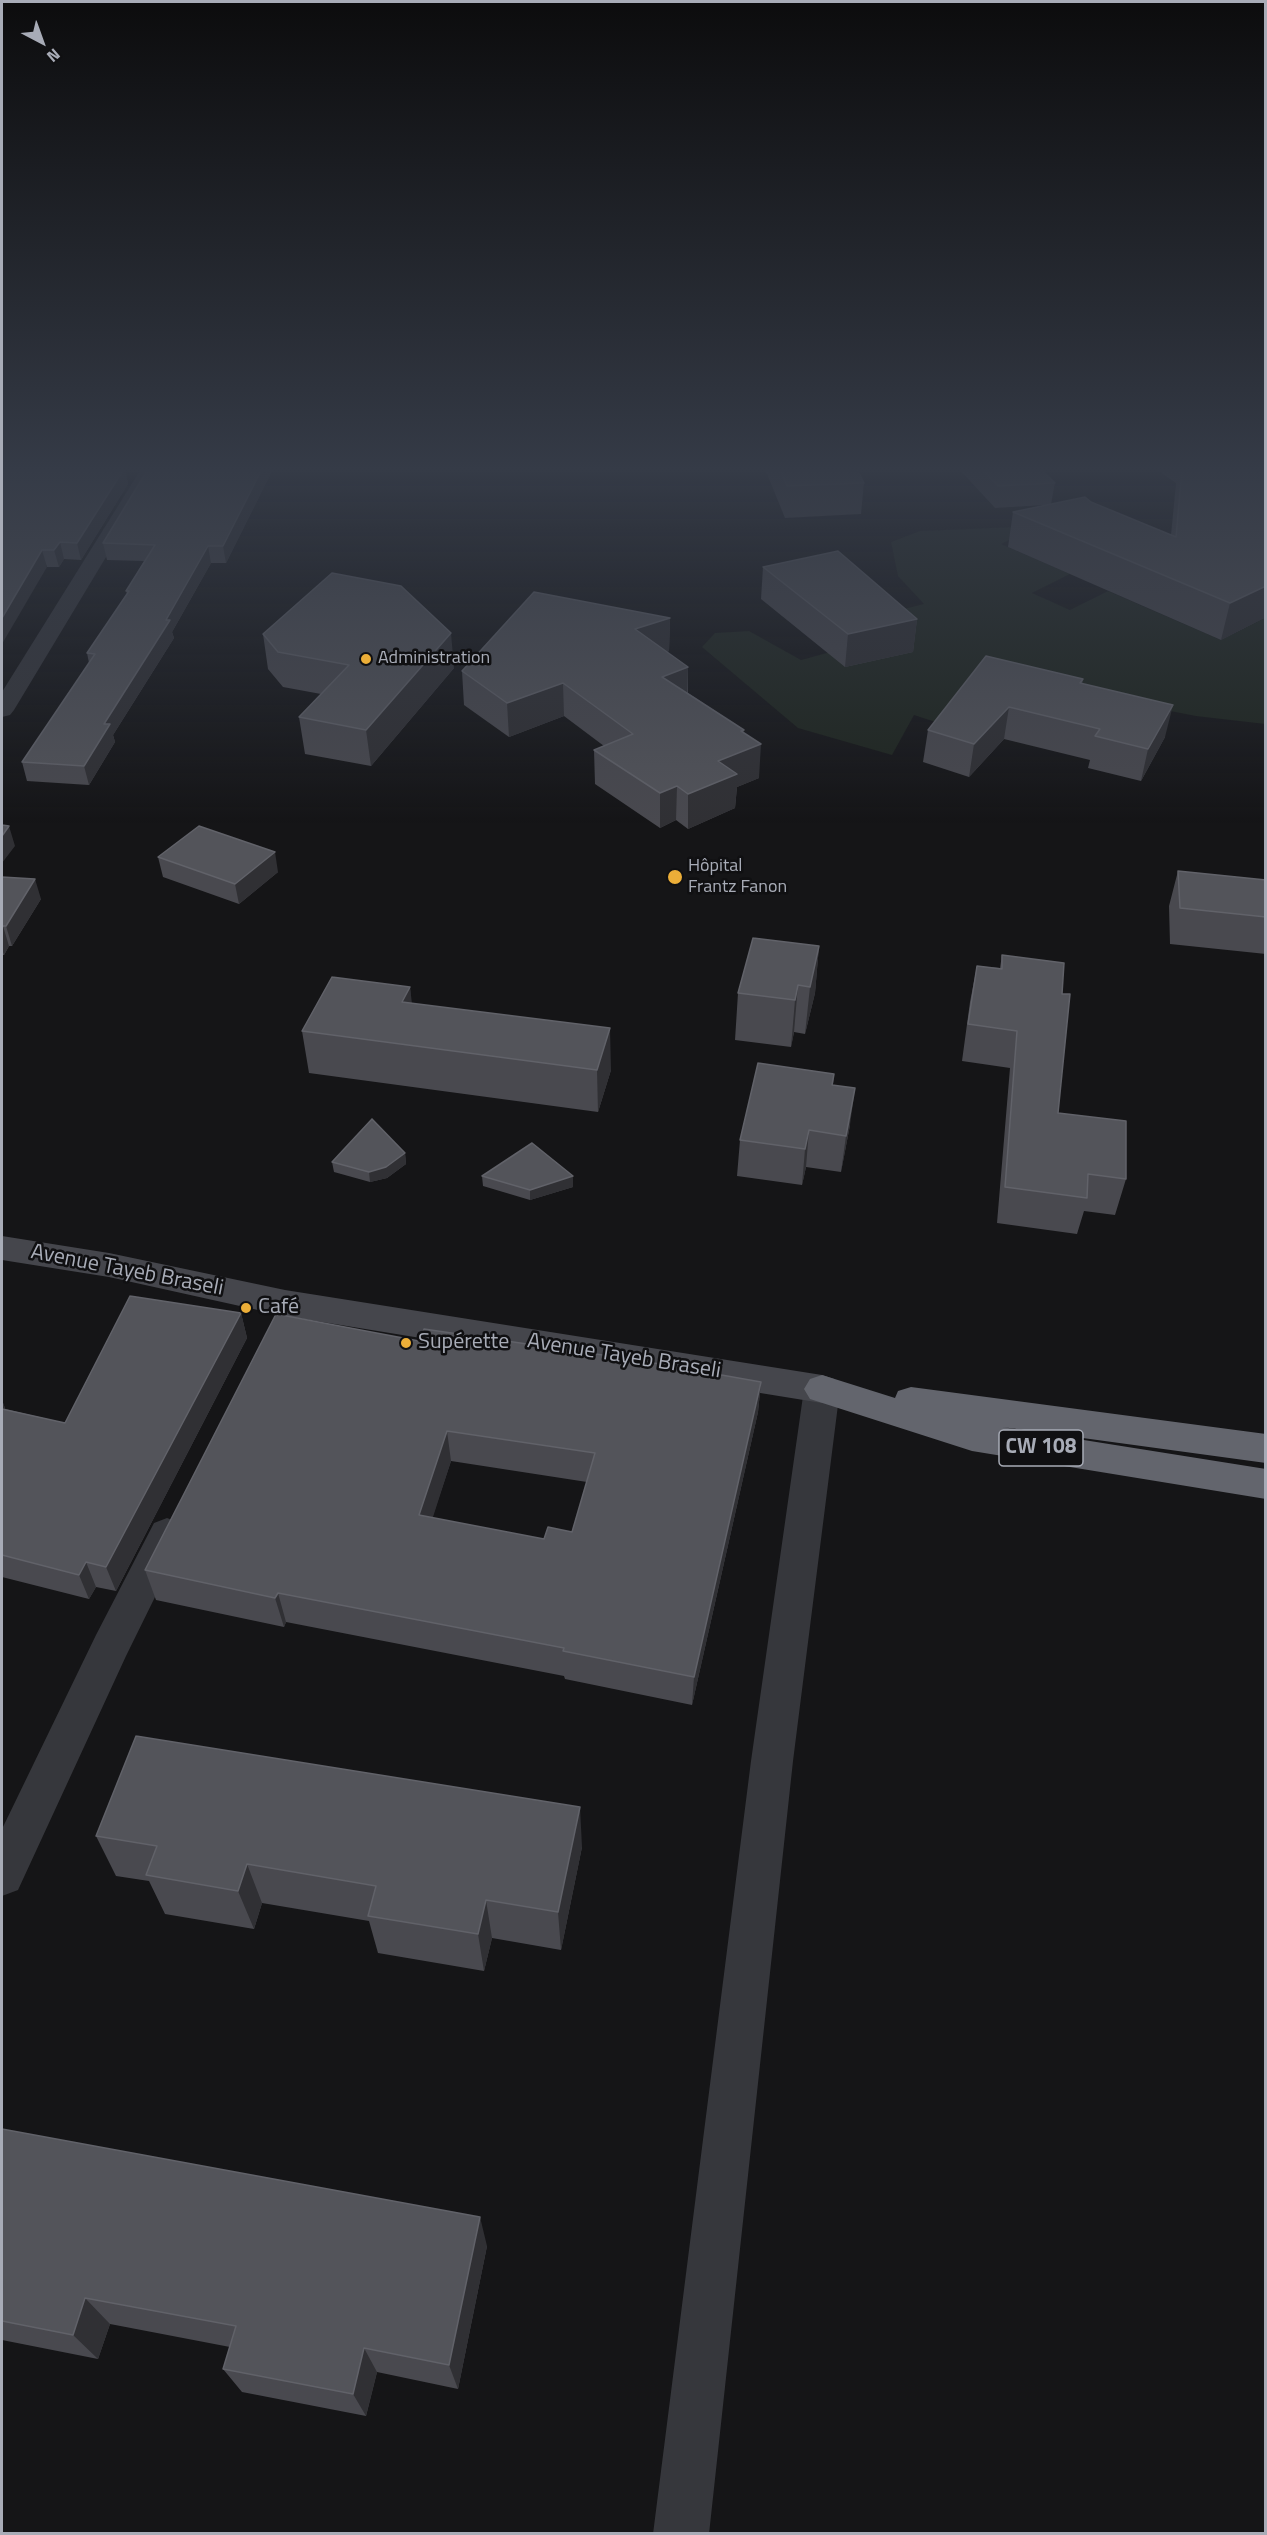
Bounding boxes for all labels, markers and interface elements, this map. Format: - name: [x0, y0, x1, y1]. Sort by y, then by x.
- north arrow: [12, 12, 72, 72]
- text: N: [42, 43, 66, 68]
- place label: Administration: [378, 648, 490, 670]
- marker: Administration: [359, 652, 373, 666]
- place label: Hôpital Frantz Fanon: [688, 856, 787, 898]
- marker: Hôpital Frantz Fanon: [666, 868, 684, 886]
- street label: Avenue Tayeb Braseli: [28, 1239, 226, 1303]
- place label: Café: [258, 1295, 299, 1321]
- marker: Café: [239, 1301, 253, 1315]
- street label: Avenue Tayeb Braseli: [525, 1329, 723, 1385]
- place label: Supérette: [418, 1330, 509, 1356]
- marker: Supérette: [399, 1336, 413, 1350]
- road number: CW 108: [999, 1430, 1083, 1466]

